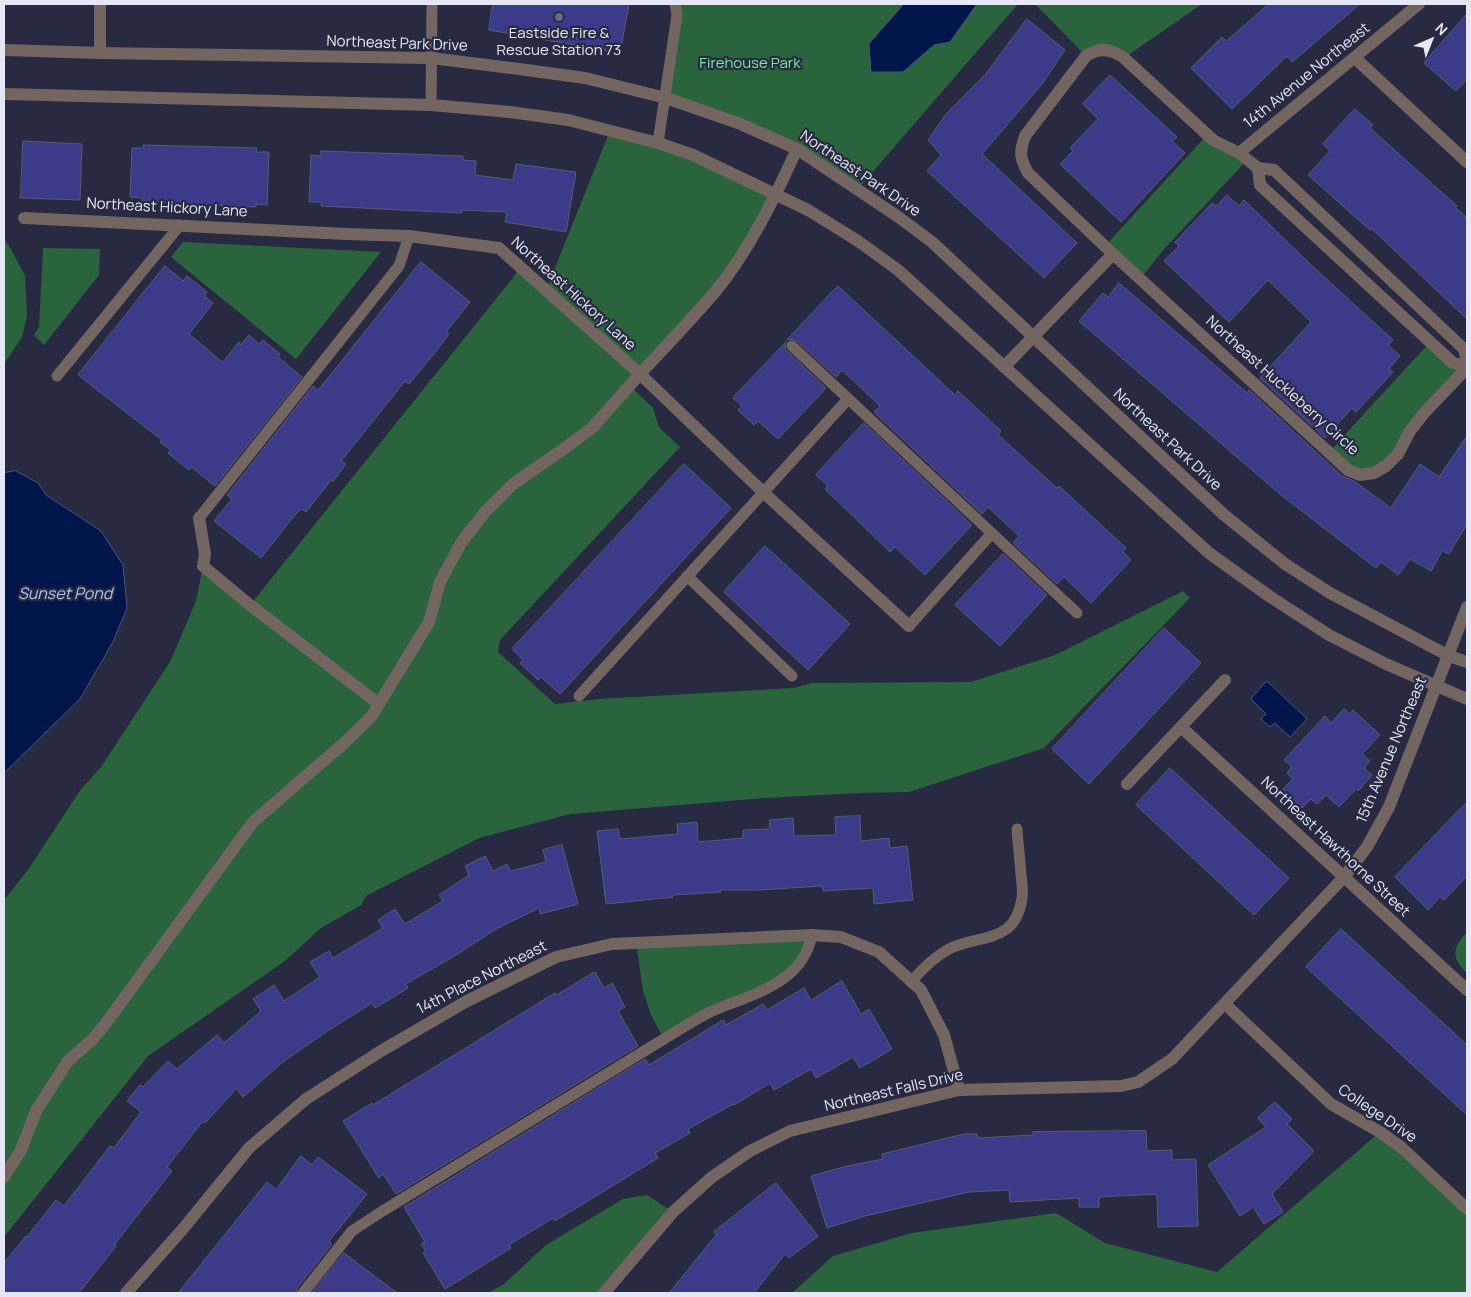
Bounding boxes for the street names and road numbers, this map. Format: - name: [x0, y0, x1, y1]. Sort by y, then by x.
- street label: 14th Avenue Northeast: [1240, 20, 1374, 132]
- street label: Northeast Park Drive: [326, 33, 468, 55]
- street label: Northeast Park Drive: [796, 127, 924, 221]
- street label: Northeast Hickory Lane: [86, 195, 248, 221]
- street label: Northeast Hickory Lane: [507, 233, 639, 355]
- street label: Northeast Huckleberry Circle: [1202, 313, 1362, 459]
- street label: Northeast Park Drive: [1109, 385, 1225, 495]
- street label: 15th Avenue Northeast: [1353, 674, 1431, 826]
- street label: Northeast Hawthorne Street: [1257, 773, 1413, 921]
- street label: 14th Place Northeast: [414, 937, 550, 1019]
- street label: Northeast Falls Drive: [823, 1066, 965, 1116]
- street label: College Drive: [1334, 1081, 1420, 1147]

